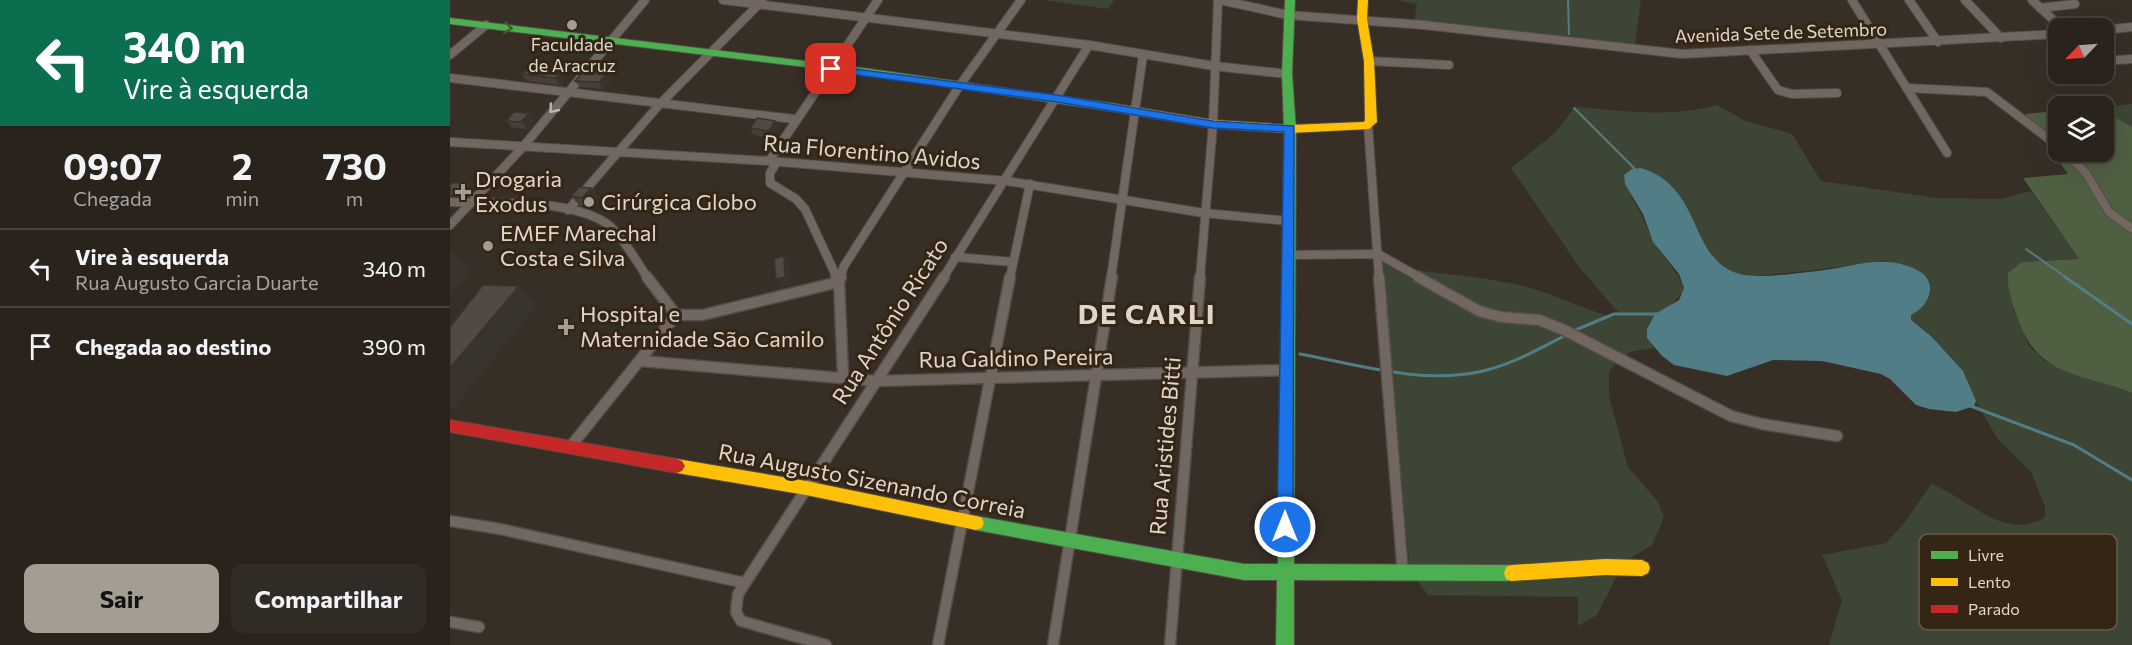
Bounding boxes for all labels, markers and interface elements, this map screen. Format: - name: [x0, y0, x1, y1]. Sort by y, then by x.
- street label: Avenida Sete de Setembro: [1674, 17, 1888, 47]
- marker: Faculdade de Aracruz: [565, 18, 579, 32]
- north arrow: [2048, 18, 2114, 84]
- map controls: [2048, 18, 2114, 162]
- text: 340 m: [123, 20, 246, 72]
- one-way arrow: [503, 21, 513, 33]
- icon: left: [24, 24, 102, 102]
- place label: Faculdade de Aracruz: [528, 33, 616, 76]
- pin: [805, 43, 856, 94]
- icon: arrive: [814, 52, 847, 85]
- text: Vire à esquerda: [123, 72, 309, 105]
- button: layers: [2048, 96, 2114, 162]
- one-way arrow: [550, 103, 561, 114]
- street label: Rua Florentino Avidos: [762, 129, 982, 174]
- text: 09:07: [63, 143, 162, 187]
- text: 2: [232, 143, 252, 187]
- text: 730: [322, 143, 387, 187]
- place label: Drogaria Exodus: [475, 165, 562, 217]
- marker: Drogaria Exodus: [456, 185, 470, 199]
- text: Chegada: [73, 186, 152, 210]
- text: min: [225, 186, 259, 210]
- text: m: [346, 186, 363, 210]
- place label: Cirúrgica Globo: [601, 188, 757, 215]
- marker: Cirúrgica Globo: [582, 195, 596, 209]
- place label: EMEF Marechal Costa e Silva: [500, 219, 657, 271]
- street label: Rua Antônio Ricato: [826, 233, 953, 409]
- marker: EMEF Marechal Costa e Silva: [481, 239, 495, 253]
- text: Vire à esquerda: [75, 243, 229, 270]
- icon: left: [24, 252, 57, 285]
- text: 340 m: [362, 255, 426, 282]
- text: Rua Augusto Garcia Duarte: [75, 270, 318, 294]
- district label: DE CARLI: [1078, 296, 1216, 330]
- place label: Hospital e Maternidade São Camilo: [580, 300, 824, 352]
- marker: Hospital e Maternidade São Camilo: [557, 318, 575, 336]
- icon: arrive: [24, 330, 57, 363]
- text: Chegada ao destino: [75, 333, 271, 360]
- text: 390 m: [362, 333, 426, 360]
- street label: Rua Galdino Pereira: [918, 342, 1114, 373]
- street label: Rua Aristides Bitti: [1143, 356, 1186, 536]
- street label: Rua Augusto Sizenando Correia: [716, 437, 1028, 524]
- position arrow: [1253, 495, 1317, 559]
- legend: [1919, 534, 2117, 630]
- text: Livre: [1968, 545, 2004, 564]
- button: Sair: [24, 564, 219, 633]
- button: Compartilhar: [231, 564, 426, 633]
- text: Lento: [1968, 572, 2011, 591]
- text: Parado: [1968, 599, 2020, 618]

